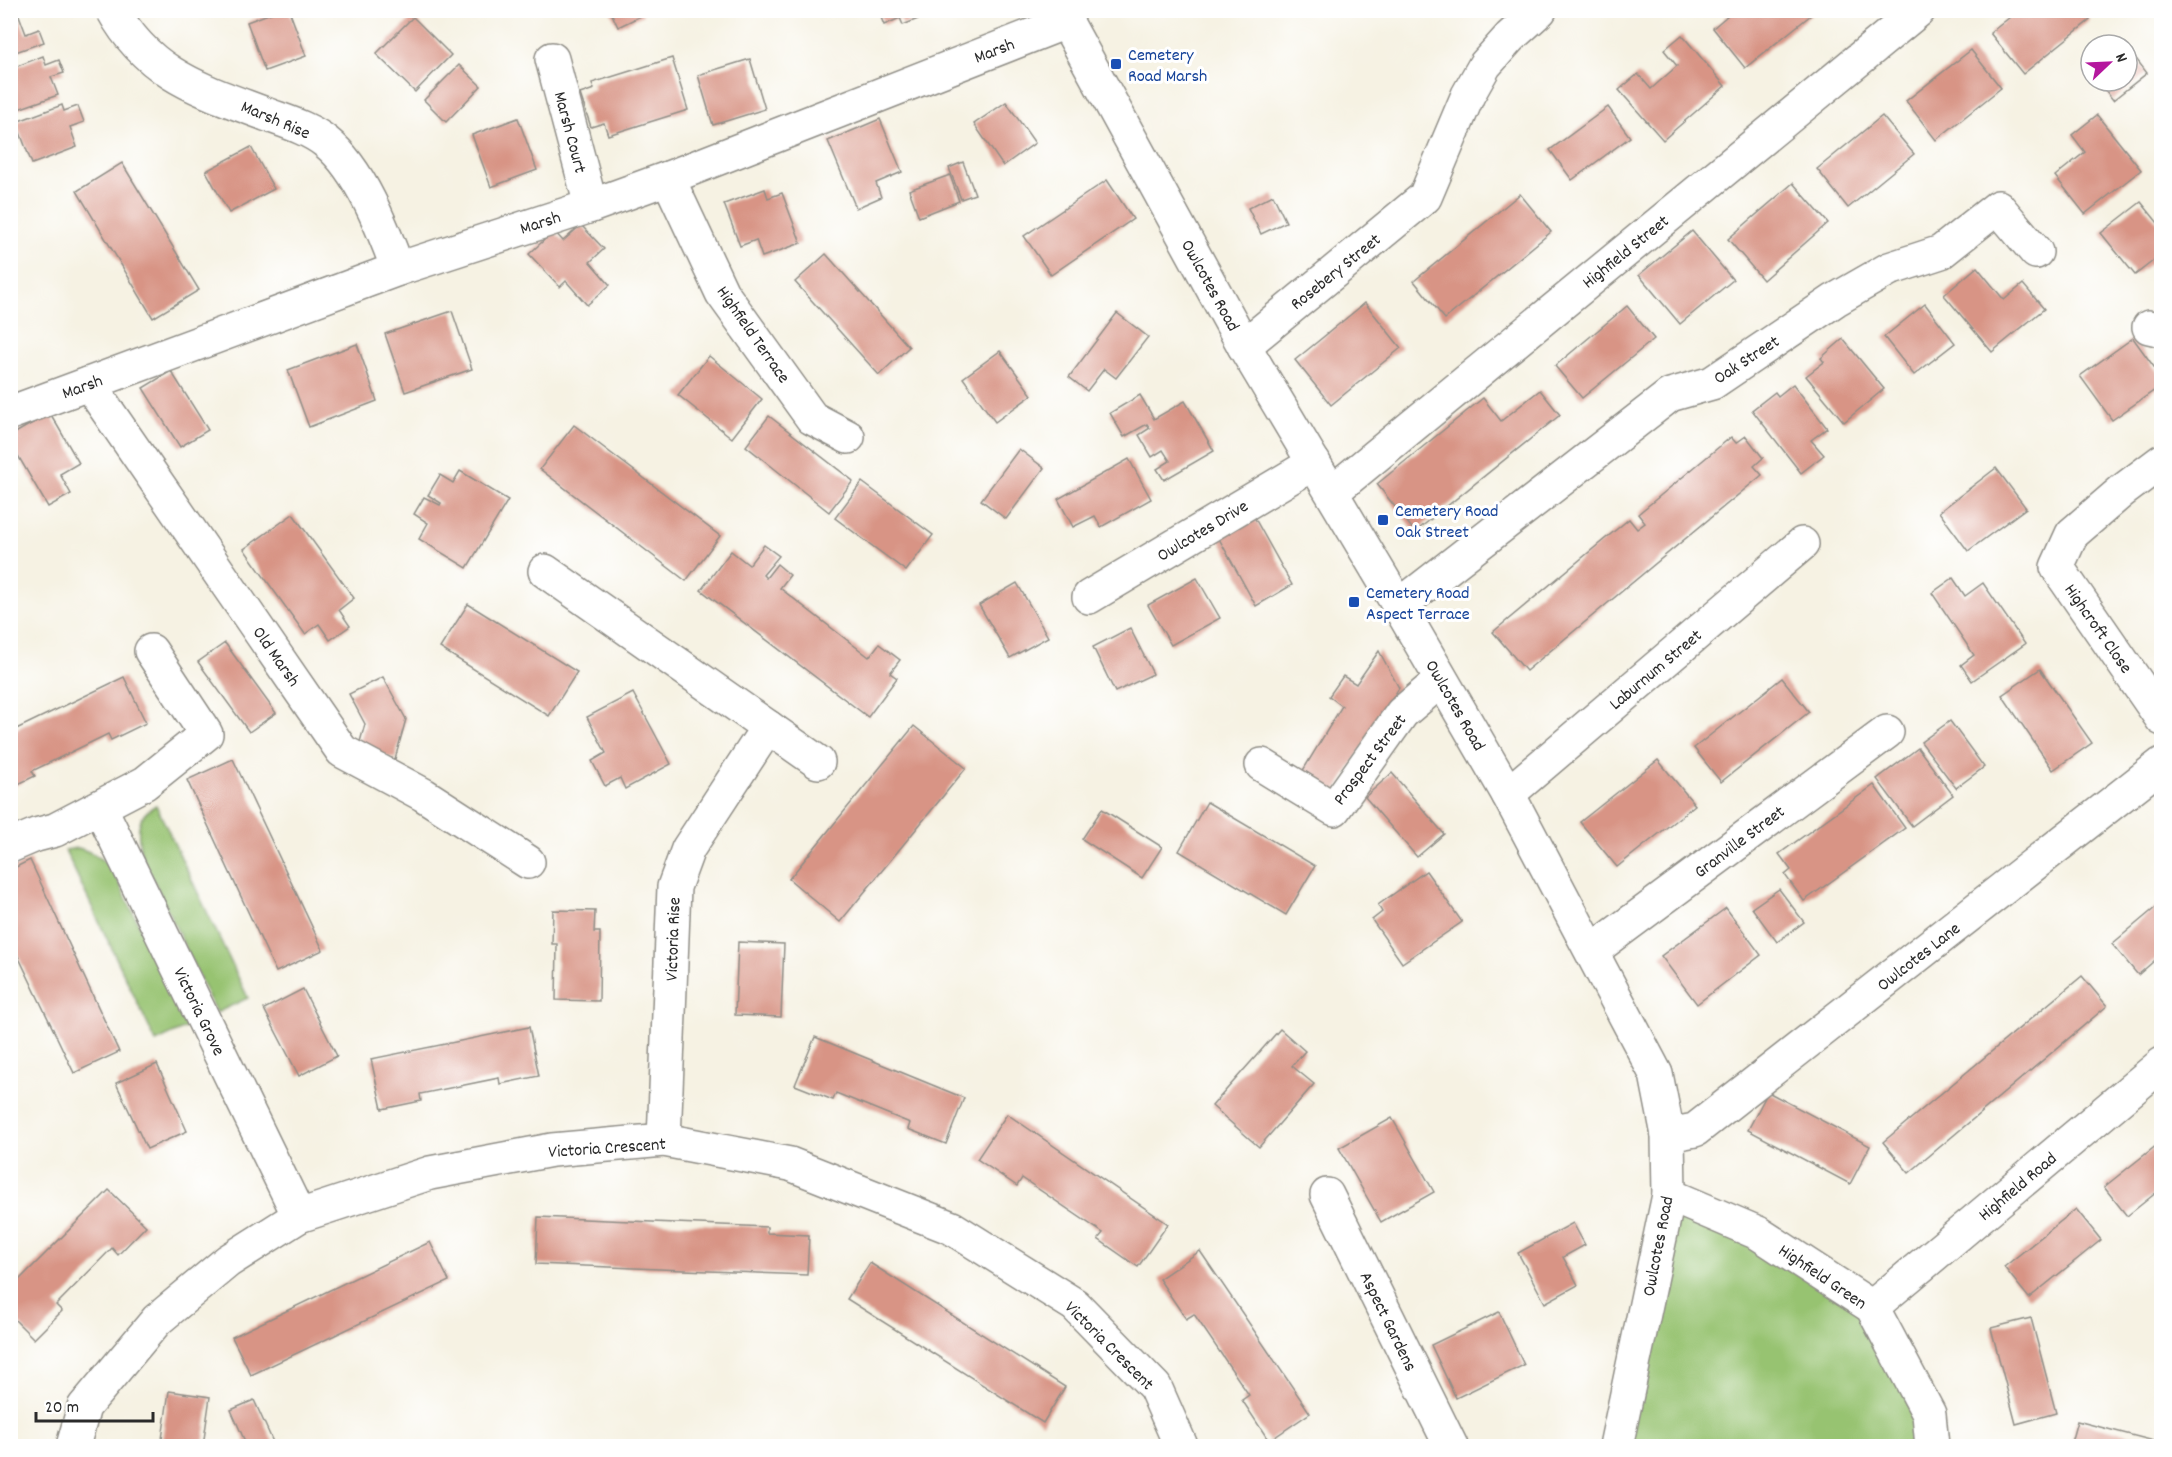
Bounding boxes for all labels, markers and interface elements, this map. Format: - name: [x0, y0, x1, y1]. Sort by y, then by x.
- street label: Marsh: [971, 33, 1019, 71]
- north arrow: [2079, 33, 2139, 93]
- place label: Cemetery Road Marsh: [1128, 44, 1207, 90]
- text: N: [2108, 50, 2133, 66]
- marker: Cemetery Road Marsh: [1109, 57, 1123, 71]
- street label: Marsh Court: [546, 89, 592, 177]
- street label: Marsh Rise: [236, 95, 314, 147]
- street label: Marsh: [517, 206, 564, 243]
- street label: Highfield Street: [1578, 210, 1676, 296]
- street label: Rosebery Street: [1286, 228, 1387, 317]
- street label: Owlcotes Road: [1173, 236, 1244, 337]
- street label: Highfield Terrace: [709, 282, 795, 389]
- street label: Oak Street: [1710, 330, 1786, 392]
- street label: Marsh: [59, 370, 107, 407]
- street label: Owlcotes Drive: [1153, 495, 1254, 569]
- place label: Cemetery Road Oak Street: [1395, 500, 1498, 546]
- marker: Cemetery Road Oak Street: [1376, 513, 1390, 527]
- street label: Highcroft Close: [2057, 580, 2137, 679]
- place label: Cemetery Road Aspect Terrace: [1366, 582, 1470, 628]
- marker: Cemetery Road Aspect Terrace: [1347, 595, 1361, 609]
- street label: Old Marsh: [245, 622, 305, 693]
- street label: Laburnum Street: [1605, 624, 1709, 717]
- street label: Owlcotes Road: [1418, 656, 1490, 756]
- street label: Prospect Street: [1328, 709, 1414, 811]
- street label: Granville Street: [1690, 800, 1791, 885]
- street label: Victoria Rise: [661, 897, 688, 981]
- street label: Owlcotes Lane: [1873, 917, 1967, 999]
- street label: Victoria Grove: [166, 964, 230, 1061]
- street label: Victoria Crescent: [548, 1133, 667, 1166]
- street label: Highfield Road: [1974, 1148, 2063, 1228]
- street label: Owlcotes Road: [1638, 1194, 1681, 1299]
- street label: Highfield Green: [1772, 1239, 1871, 1317]
- street label: Aspect Gardens: [1352, 1268, 1422, 1376]
- street label: Victoria Crescent: [1058, 1296, 1159, 1397]
- scale bar: [36, 1385, 153, 1423]
- text: 20 m: [45, 1396, 79, 1421]

